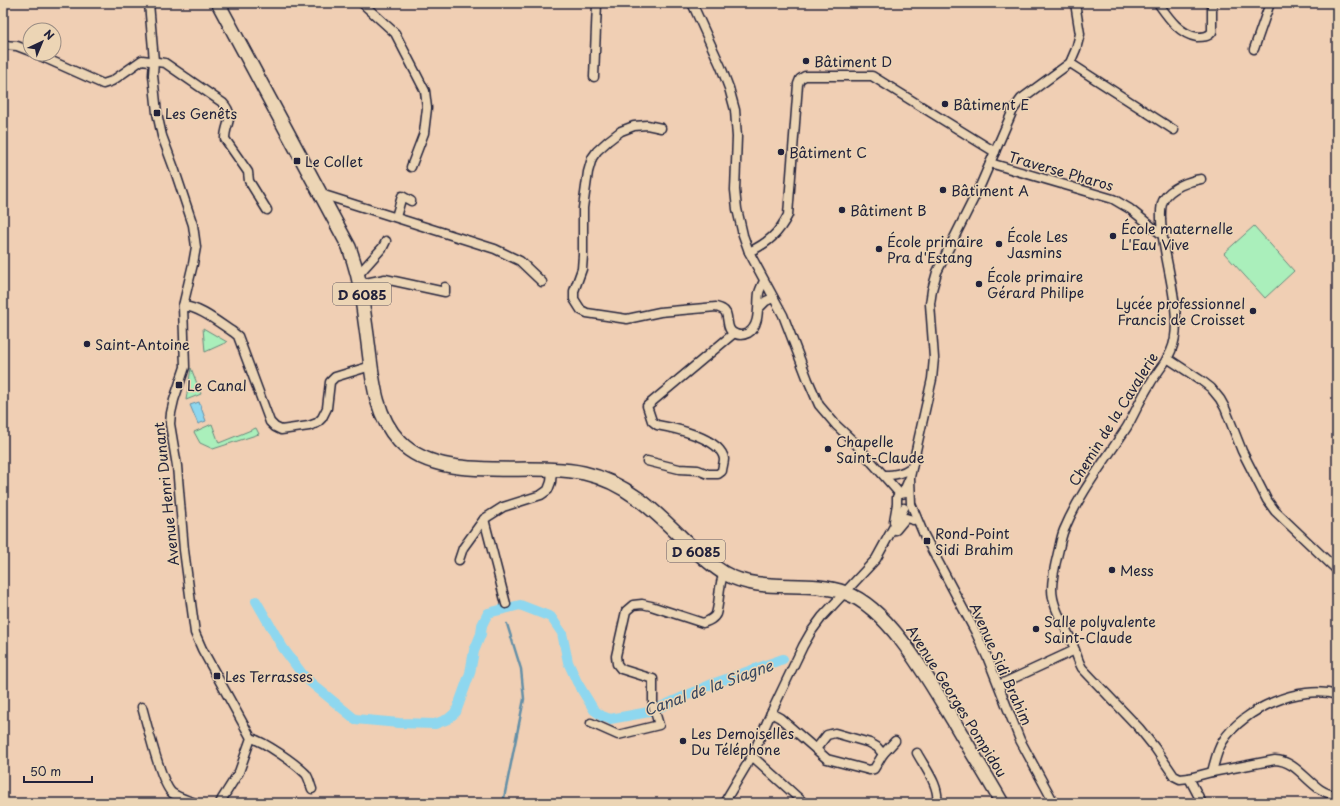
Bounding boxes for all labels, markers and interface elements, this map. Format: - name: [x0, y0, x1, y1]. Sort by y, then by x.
- north arrow: [22, 22, 62, 62]
- text: N: [40, 25, 59, 44]
- place label: Bâtiment D: [814, 51, 892, 72]
- marker: Bâtiment D: [801, 56, 811, 66]
- place label: Bâtiment E: [953, 94, 1029, 115]
- marker: Bâtiment E: [940, 99, 950, 109]
- place label: Les Genêts: [165, 103, 237, 124]
- marker: Les Genêts: [152, 108, 162, 118]
- place label: Bâtiment C: [789, 142, 867, 163]
- street label: Traverse Pharos: [1006, 146, 1116, 196]
- marker: Bâtiment C: [776, 147, 786, 157]
- place label: Le Collet: [305, 151, 363, 172]
- marker: Le Collet: [292, 156, 302, 166]
- place label: Bâtiment A: [951, 180, 1029, 201]
- marker: Bâtiment A: [938, 185, 948, 195]
- place label: Bâtiment B: [850, 200, 926, 221]
- marker: Bâtiment B: [837, 205, 847, 215]
- place label: École maternelle L'Eau Vive: [1121, 218, 1234, 255]
- place label: École Les Jasmins: [1007, 226, 1068, 263]
- place label: École primaire Pra d'Estang: [887, 231, 983, 268]
- marker: École maternelle L'Eau Vive: [1108, 231, 1118, 241]
- marker: École Les Jasmins: [994, 239, 1004, 249]
- marker: École primaire Pra d'Estang: [874, 244, 884, 254]
- place label: École primaire Gérard Philipe: [987, 266, 1084, 303]
- marker: École primaire Gérard Philipe: [974, 279, 984, 289]
- road number: D 6085: [333, 283, 391, 305]
- place label: Lycée professionnel Francis de Croisset: [1116, 293, 1245, 330]
- marker: Lycée professionnel Francis de Croisset: [1248, 306, 1258, 316]
- place label: Saint-Antoine: [95, 334, 190, 355]
- marker: Saint-Antoine: [82, 339, 92, 349]
- street label: Chemin de la Cavalerie: [1063, 348, 1163, 490]
- place label: Le Canal: [187, 375, 247, 396]
- marker: Le Canal: [174, 380, 184, 390]
- street label: Avenue Henri Dunant: [148, 421, 184, 567]
- place label: Chapelle Saint-Claude: [836, 431, 925, 468]
- marker: Chapelle Saint-Claude: [823, 444, 833, 454]
- place label: Rond-Point Sidi Brahim: [935, 523, 1014, 560]
- marker: Rond-Point Sidi Brahim: [922, 536, 932, 546]
- road number: D 6085: [667, 540, 725, 562]
- place label: Mess: [1120, 560, 1154, 581]
- marker: Mess: [1107, 565, 1117, 575]
- street label: Avenue Sidi Brahim: [965, 599, 1037, 729]
- place label: Salle polyvalente Saint-Claude: [1044, 611, 1156, 648]
- street label: Avenue Georges Pompidou: [902, 621, 1012, 781]
- marker: Salle polyvalente Saint-Claude: [1031, 624, 1041, 634]
- water label: Canal de la Siagne: [640, 653, 776, 721]
- place label: Les Terrasses: [225, 666, 313, 687]
- marker: Les Terrasses: [212, 671, 222, 681]
- place label: Les Demoiselles Du Téléphone: [691, 723, 794, 760]
- marker: Les Demoiselles Du Téléphone: [678, 736, 688, 746]
- scale bar: [24, 758, 92, 784]
- text: 50 m: [30, 762, 61, 780]

